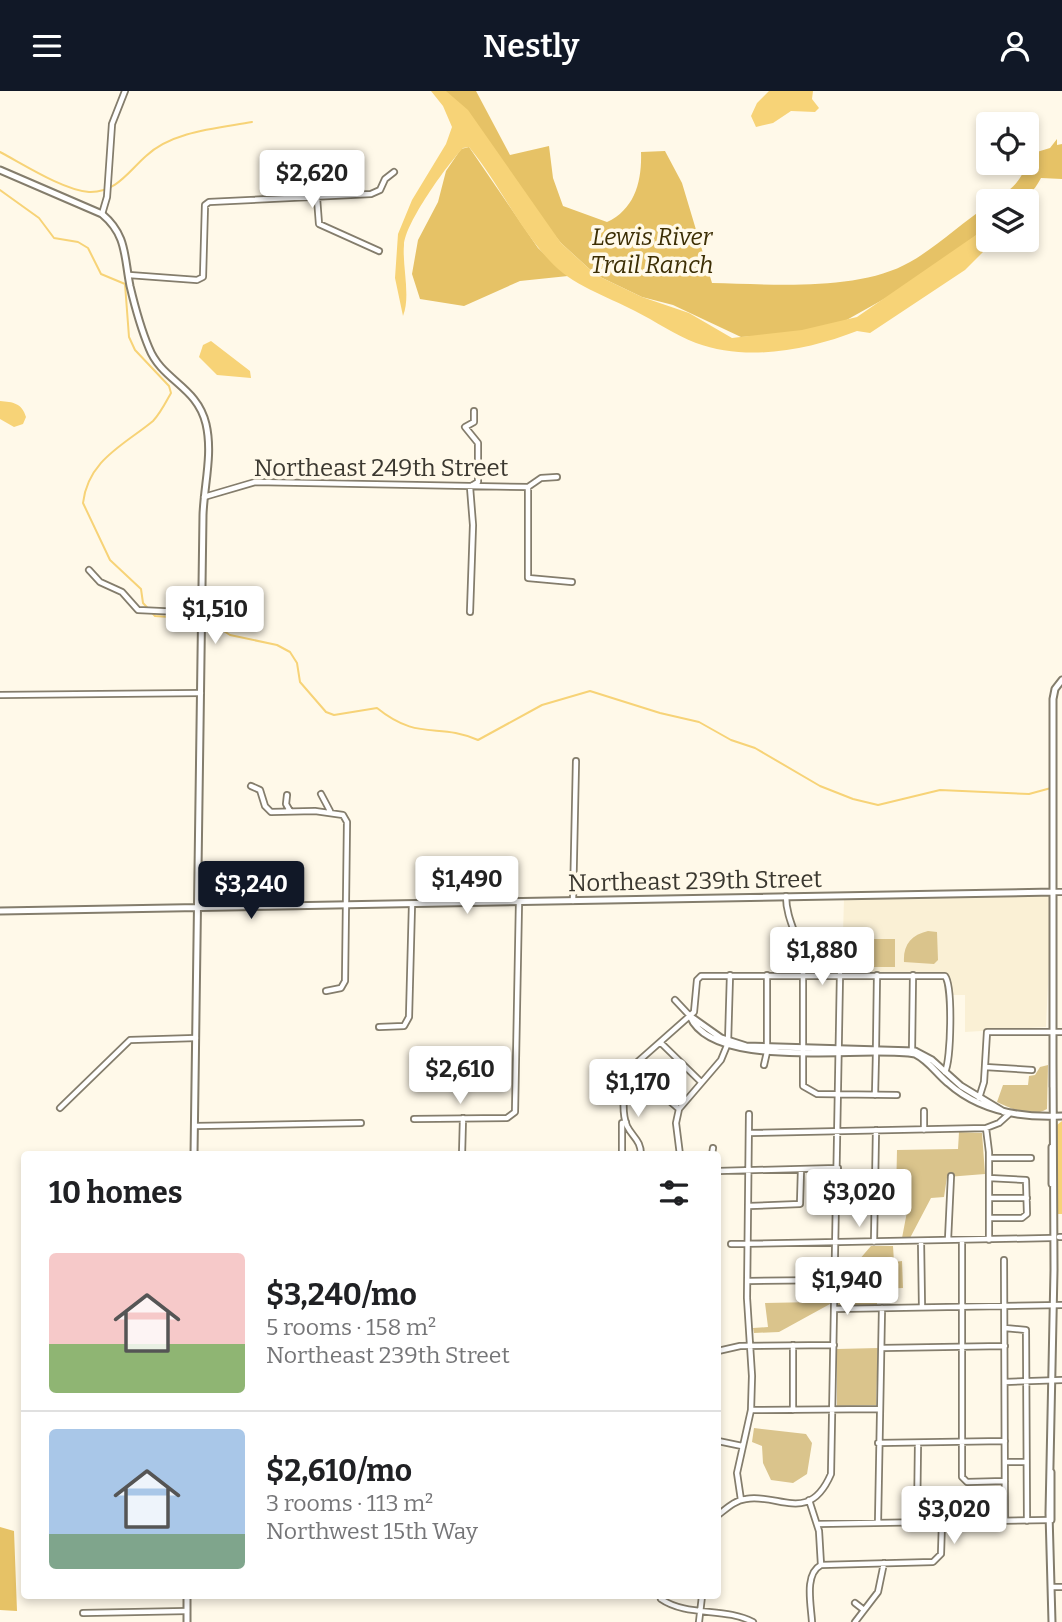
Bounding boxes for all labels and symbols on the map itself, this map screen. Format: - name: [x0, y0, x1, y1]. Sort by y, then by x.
- pin: $2,620: [255, 151, 369, 210]
- park label: Lewis River Trail Ranch: [590, 223, 714, 279]
- street label: Northeast 249th Street: [254, 454, 509, 482]
- pin: $1,510: [158, 587, 272, 646]
- pin: $1,490: [410, 857, 524, 916]
- pin: $3,240: [194, 861, 308, 921]
- street label: Northeast 239th Street: [568, 865, 823, 897]
- pin: $1,880: [765, 927, 879, 987]
- pin: $2,610: [403, 1047, 517, 1106]
- pin: $1,170: [581, 1059, 695, 1119]
- pin: $3,020: [802, 1169, 916, 1229]
- pin: $1,940: [790, 1257, 904, 1317]
- pin: $3,020: [897, 1487, 1011, 1546]

